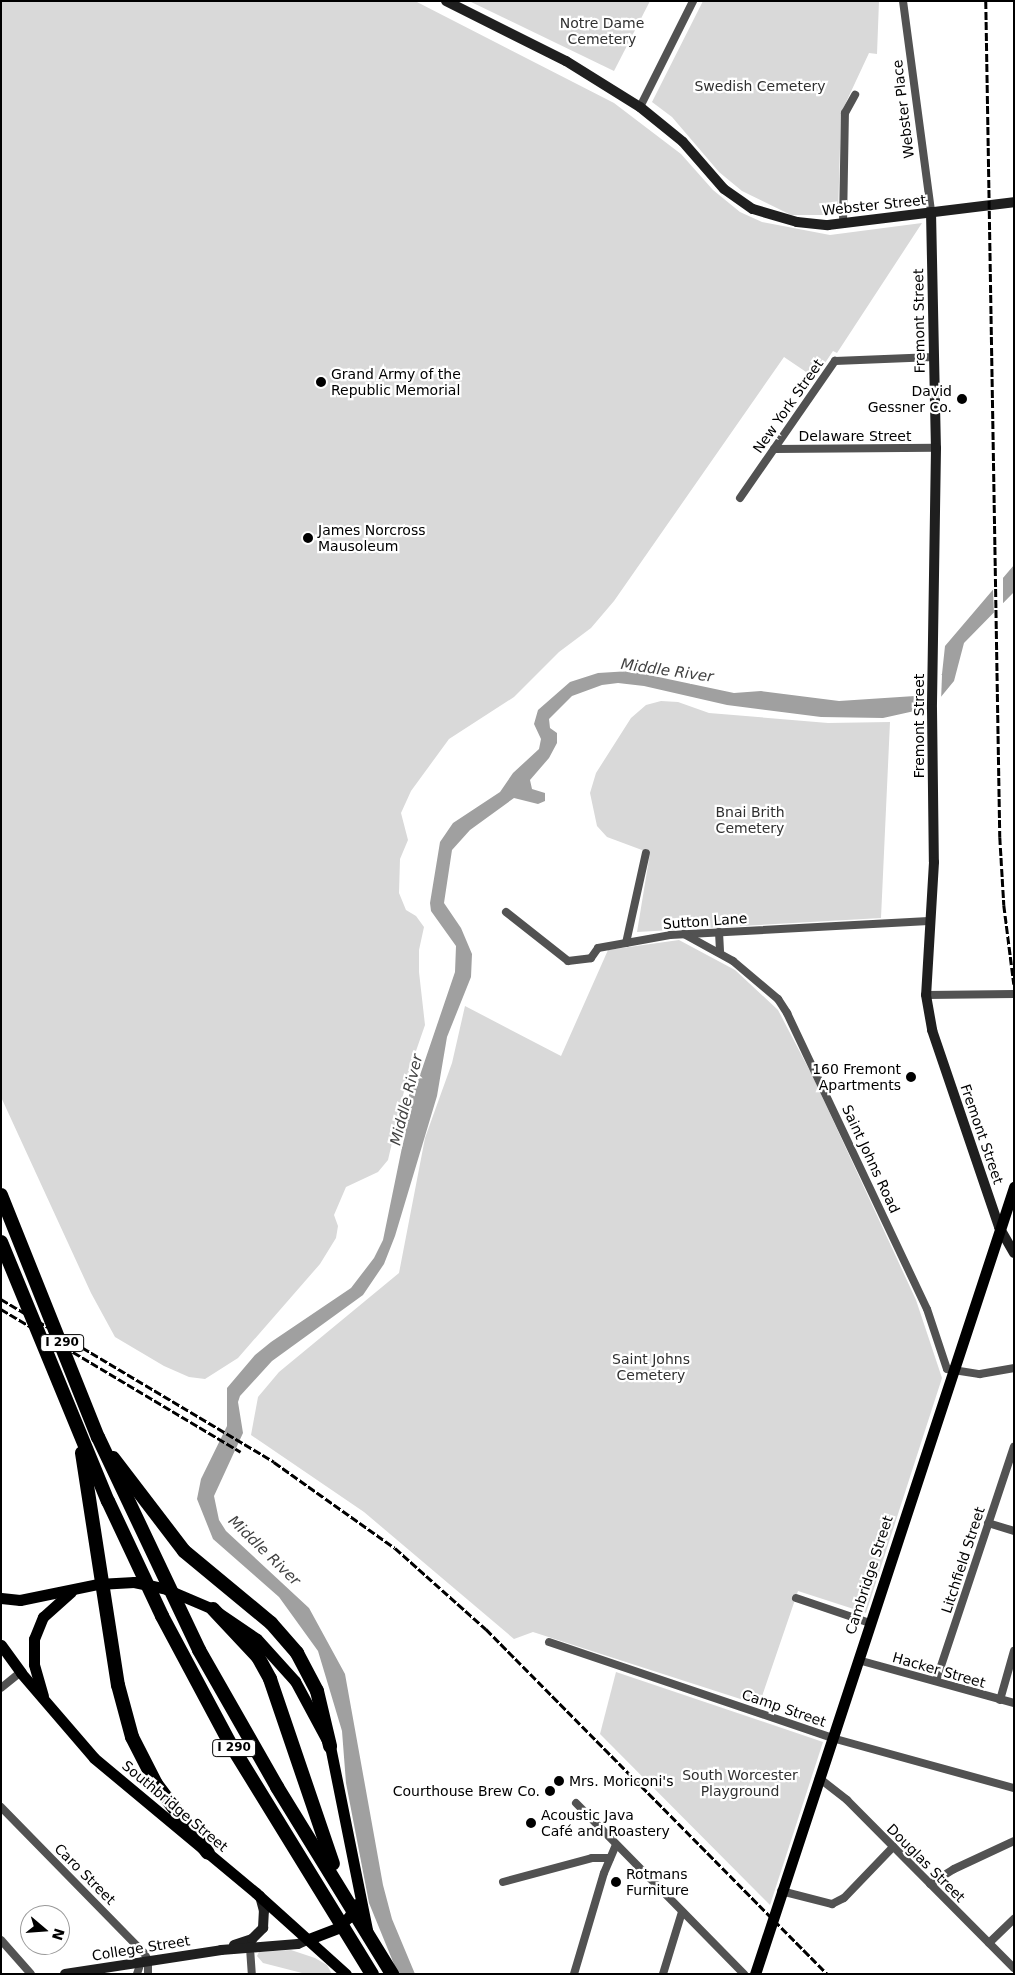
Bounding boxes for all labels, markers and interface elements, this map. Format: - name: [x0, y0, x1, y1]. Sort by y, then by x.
- park label: Notre Dame Cemetery: [560, 15, 644, 48]
- street label: Webster Place: [889, 59, 917, 159]
- park label: Swedish Cemetery: [694, 78, 826, 94]
- street label: Webster Street: [821, 191, 927, 219]
- street label: Fremont Street: [910, 269, 928, 373]
- street label: New York Street: [749, 356, 827, 456]
- place label: Grand Army of the Republic Memorial: [331, 366, 461, 398]
- marker: Grand Army of the Republic Memorial: [315, 376, 327, 388]
- place label: David Gessner Co.: [868, 383, 952, 416]
- marker: David Gessner Co.: [956, 393, 968, 405]
- street label: Delaware Street: [799, 428, 911, 444]
- place label: James Norcross Mausoleum: [318, 522, 425, 554]
- marker: James Norcross Mausoleum: [302, 532, 314, 544]
- water label: Middle River: [620, 656, 714, 686]
- street label: Fremont Street: [911, 674, 927, 778]
- park label: Bnai Brith Cemetery: [715, 804, 785, 836]
- street label: Sutton Lane: [662, 910, 748, 932]
- water label: Middle River: [387, 1053, 427, 1147]
- place label: 160 Fremont Apartments: [812, 1061, 901, 1094]
- marker: 160 Fremont Apartments: [905, 1071, 917, 1083]
- street label: Fremont Street: [957, 1082, 1007, 1186]
- street label: Saint Johns Road: [839, 1102, 903, 1216]
- road number: I 290: [40, 1334, 84, 1352]
- park label: Saint Johns Cemetery: [612, 1351, 690, 1384]
- street label: Litchfield Street: [938, 1505, 988, 1615]
- water label: Middle River: [224, 1512, 304, 1590]
- street label: Cambridge Street: [842, 1513, 896, 1637]
- street label: Hacker Street: [891, 1649, 987, 1691]
- street label: Camp Street: [740, 1686, 828, 1730]
- road number: I 290: [212, 1739, 256, 1758]
- street label: Southbridge Street: [119, 1757, 231, 1855]
- park label: South Worcester Playground: [682, 1767, 798, 1800]
- place label: Mrs. Moriconi's: [569, 1773, 673, 1789]
- marker: Mrs. Moriconi's: [553, 1775, 565, 1787]
- place label: Courthouse Brew Co.: [393, 1783, 540, 1799]
- marker: Courthouse Brew Co.: [544, 1785, 556, 1797]
- place label: Acoustic Java Café and Roastery: [541, 1807, 670, 1840]
- marker: Acoustic Java Café and Roastery: [525, 1817, 537, 1829]
- street label: Douglas Street: [883, 1820, 969, 1906]
- street label: Caro Street: [51, 1840, 119, 1908]
- place label: Rotmans Furniture: [626, 1866, 689, 1898]
- marker: Rotmans Furniture: [610, 1876, 622, 1888]
- north arrow: [20, 1905, 70, 1955]
- text: N: [49, 1926, 68, 1942]
- street label: College Street: [91, 1932, 191, 1964]

